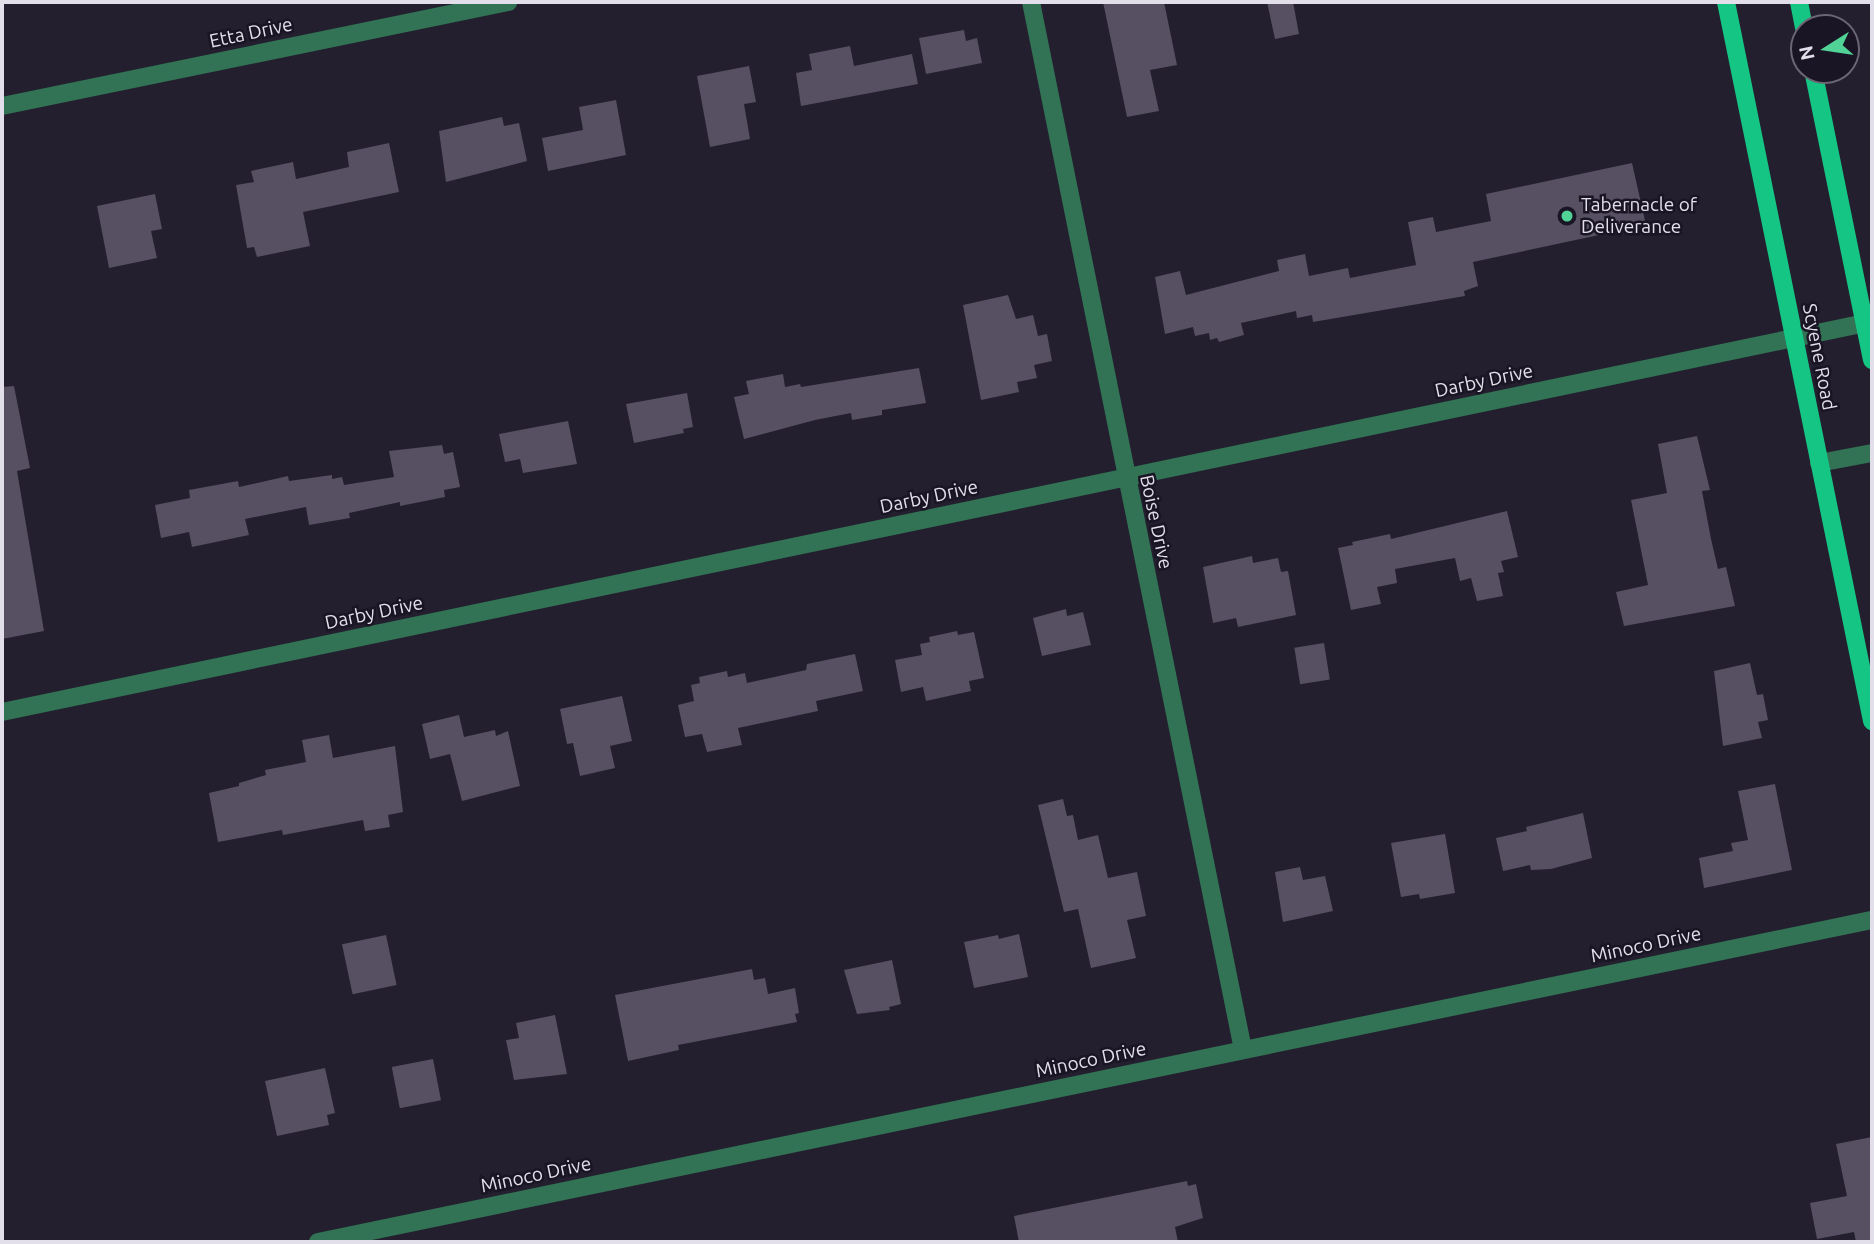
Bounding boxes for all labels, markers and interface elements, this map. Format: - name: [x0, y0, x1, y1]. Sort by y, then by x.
- street label: Etta Drive: [207, 13, 295, 53]
- north arrow: [1790, 14, 1860, 84]
- text: N: [1794, 44, 1819, 62]
- place label: Tabernacle of Deliverance: [1581, 194, 1697, 238]
- marker: Tabernacle of Deliverance: [1559, 208, 1575, 224]
- street label: Scyene Road: [1797, 302, 1841, 412]
- street label: Darby Drive: [1433, 359, 1535, 403]
- street label: Boise Drive: [1135, 473, 1177, 571]
- street label: Darby Drive: [878, 475, 980, 519]
- street label: Darby Drive: [323, 591, 425, 635]
- street label: Minoco Drive: [1589, 922, 1703, 968]
- street label: Minoco Drive: [1034, 1037, 1148, 1083]
- street label: Minoco Drive: [479, 1152, 593, 1198]

